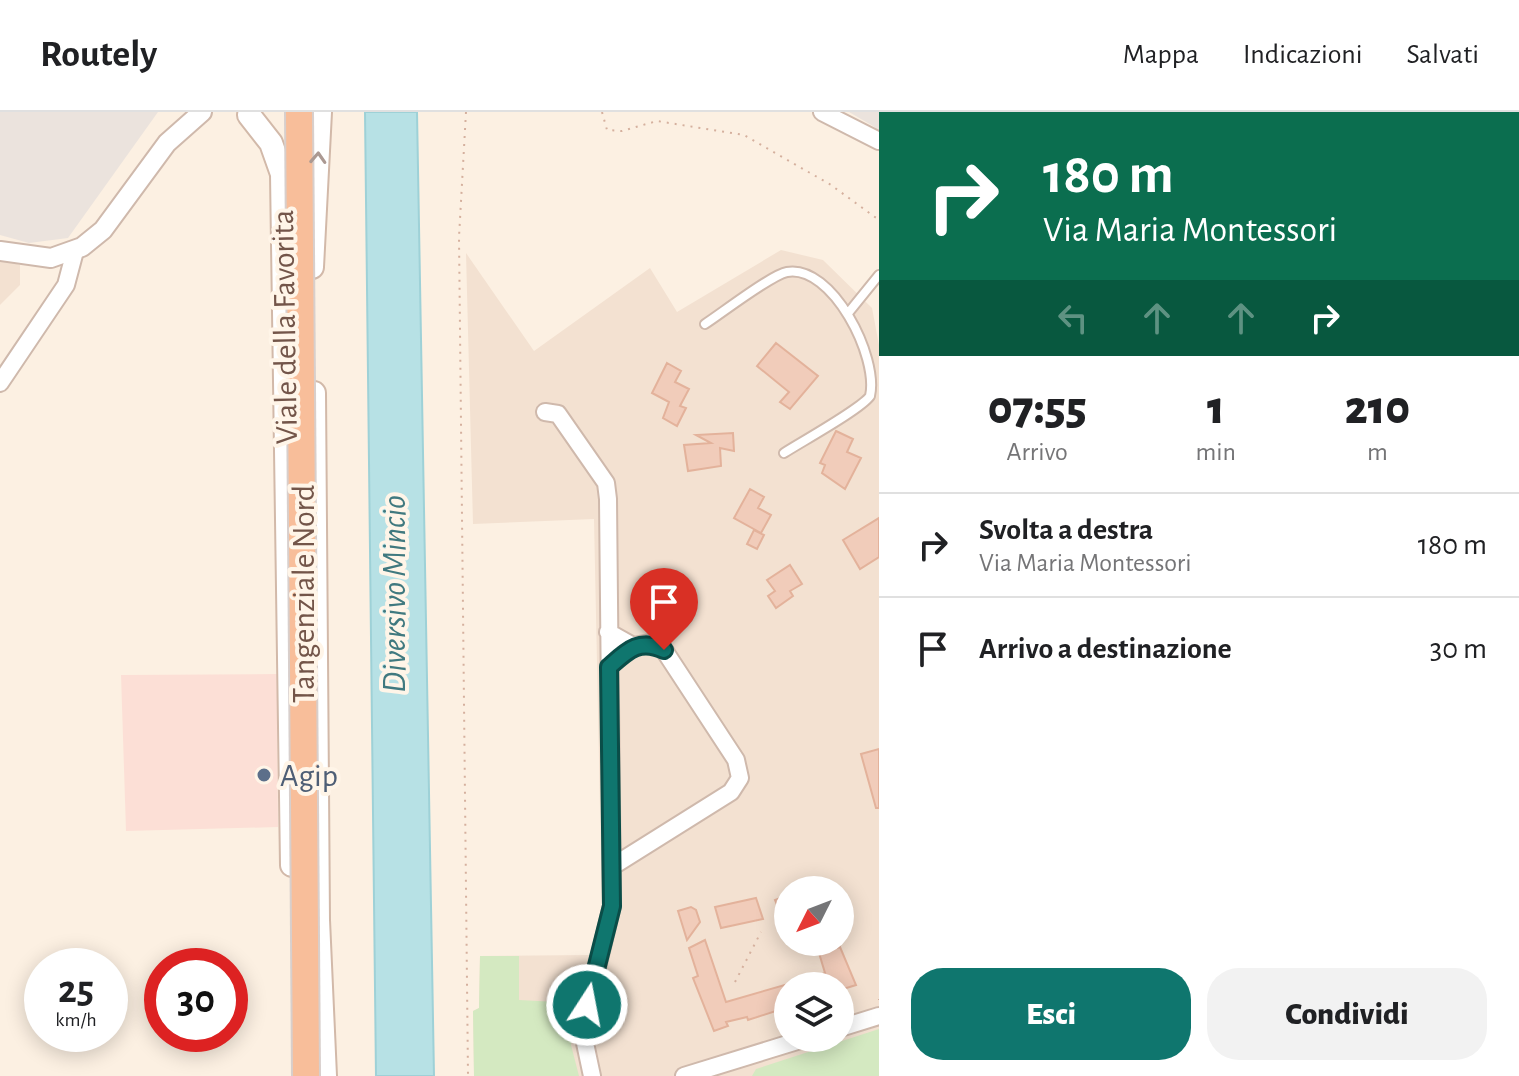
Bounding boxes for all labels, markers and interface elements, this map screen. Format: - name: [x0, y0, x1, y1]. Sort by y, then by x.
- text: Routely: [40, 36, 157, 74]
- text: Mappa: [1123, 41, 1199, 69]
- text: Indicazioni: [1243, 41, 1362, 69]
- text: Salvati: [1406, 41, 1479, 69]
- icon: right: [911, 144, 1015, 248]
- text: 180 m: [1043, 147, 1174, 203]
- one-way arrow: [309, 151, 326, 164]
- street label: Viale della Favorita: [267, 209, 303, 445]
- text: Via Maria Montessori: [1043, 212, 1337, 248]
- icon: left: [1051, 296, 1095, 340]
- icon: ahead: [1135, 296, 1179, 340]
- icon: ahead: [1219, 296, 1263, 340]
- icon: right: [1303, 296, 1347, 340]
- text: 07:55: [988, 385, 1087, 433]
- text: 1: [1207, 385, 1225, 433]
- text: 210: [1345, 385, 1410, 433]
- text: Arrivo: [1007, 439, 1068, 465]
- text: min: [1195, 439, 1236, 465]
- text: m: [1367, 439, 1388, 465]
- street label: Tangenziale Nord: [288, 485, 320, 703]
- water label: Diversivo Mincio: [378, 495, 412, 693]
- text: Svolta a destra: [979, 515, 1153, 545]
- icon: right: [911, 523, 955, 567]
- text: 180 m: [1418, 530, 1487, 560]
- text: Via Maria Montessori: [979, 550, 1192, 576]
- pin: [630, 568, 698, 650]
- icon: arrive: [642, 580, 686, 624]
- icon: arrive: [911, 627, 955, 671]
- text: Arrivo a destinazione: [979, 634, 1232, 664]
- text: 30 m: [1430, 634, 1487, 664]
- place label: Agip: [280, 760, 338, 792]
- marker: Agip: [255, 766, 273, 784]
- north arrow: [774, 876, 854, 956]
- map controls: [774, 876, 854, 1052]
- speed limit sign: 30: [144, 948, 248, 1052]
- position arrow: [545, 963, 629, 1047]
- button: Esci: [911, 968, 1191, 1060]
- button: Condividi: [1207, 968, 1487, 1060]
- text: 25: [58, 970, 94, 1010]
- button: layers: [774, 972, 854, 1052]
- text: km/h: [55, 1010, 97, 1030]

